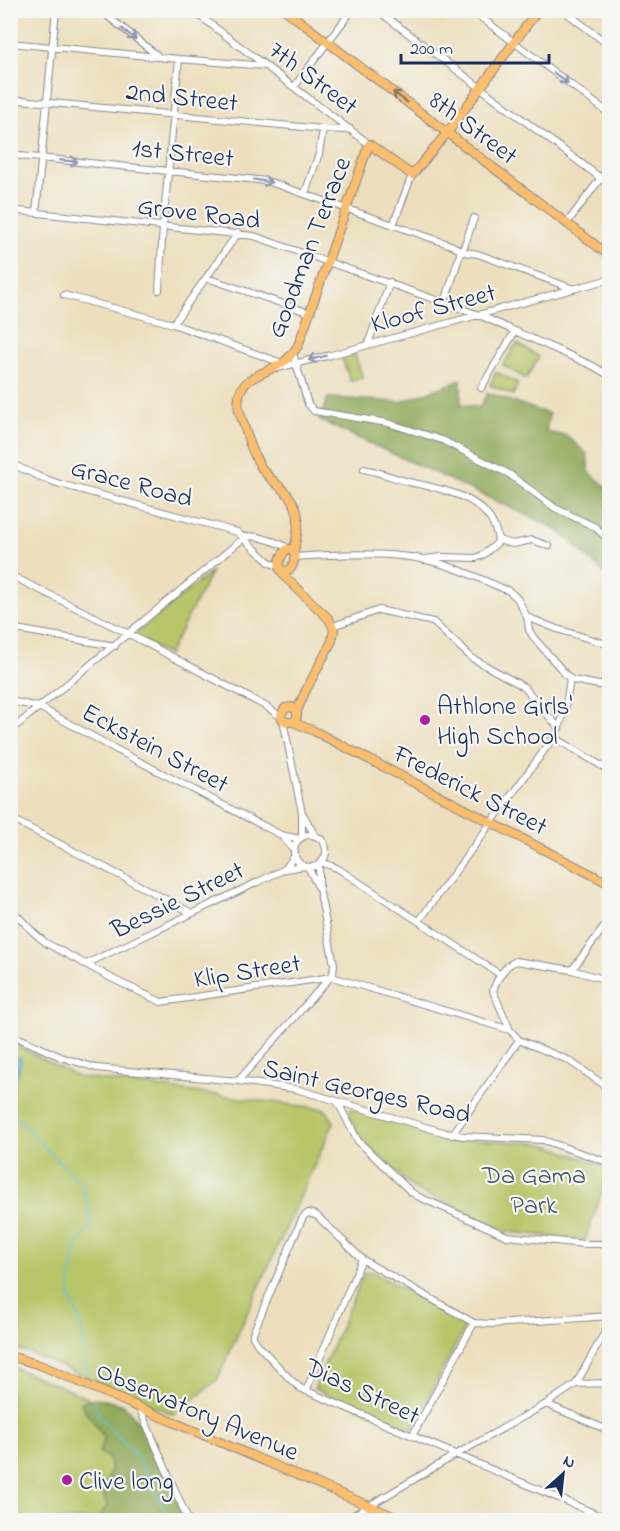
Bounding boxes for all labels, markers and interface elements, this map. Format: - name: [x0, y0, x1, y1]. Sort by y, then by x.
- one-way arrow: [121, 27, 137, 40]
- scale bar: [401, 27, 550, 65]
- street label: 7th Street: [259, 33, 365, 126]
- text: 200 m: [410, 37, 453, 63]
- one-way arrow: [552, 72, 568, 84]
- street label: 2nd Street: [124, 74, 240, 124]
- street label: 8th Street: [420, 83, 525, 176]
- one-way arrow: [393, 91, 409, 103]
- street label: 1st Street: [130, 131, 236, 179]
- street label: Goodman Terrace: [259, 152, 363, 344]
- one-way arrow: [58, 156, 78, 167]
- one-way arrow: [252, 175, 272, 186]
- street label: Grove Road: [135, 189, 263, 241]
- street label: Kloof Street: [367, 275, 501, 345]
- one-way arrow: [308, 353, 327, 365]
- street label: Grace Road: [66, 450, 197, 519]
- place label: Athlone Girls' High School: [437, 689, 573, 757]
- street label: Eckstein Street: [74, 695, 235, 805]
- marker: Athlone Girls' High School: [418, 713, 432, 727]
- street label: Frederick Street: [385, 736, 554, 847]
- street label: Bessie Street: [104, 853, 252, 951]
- street label: Klip Street: [191, 946, 304, 1000]
- street label: Saint Georges Road: [258, 1050, 475, 1135]
- park label: Da Gama Park: [481, 1158, 586, 1226]
- street label: Dias Street: [297, 1349, 426, 1436]
- street label: Observatory Avenue: [90, 1353, 304, 1473]
- north arrow: [533, 1444, 593, 1504]
- text: N: [559, 1449, 579, 1476]
- place label: Clive long: [79, 1464, 174, 1502]
- marker: Clive long: [60, 1473, 74, 1487]

